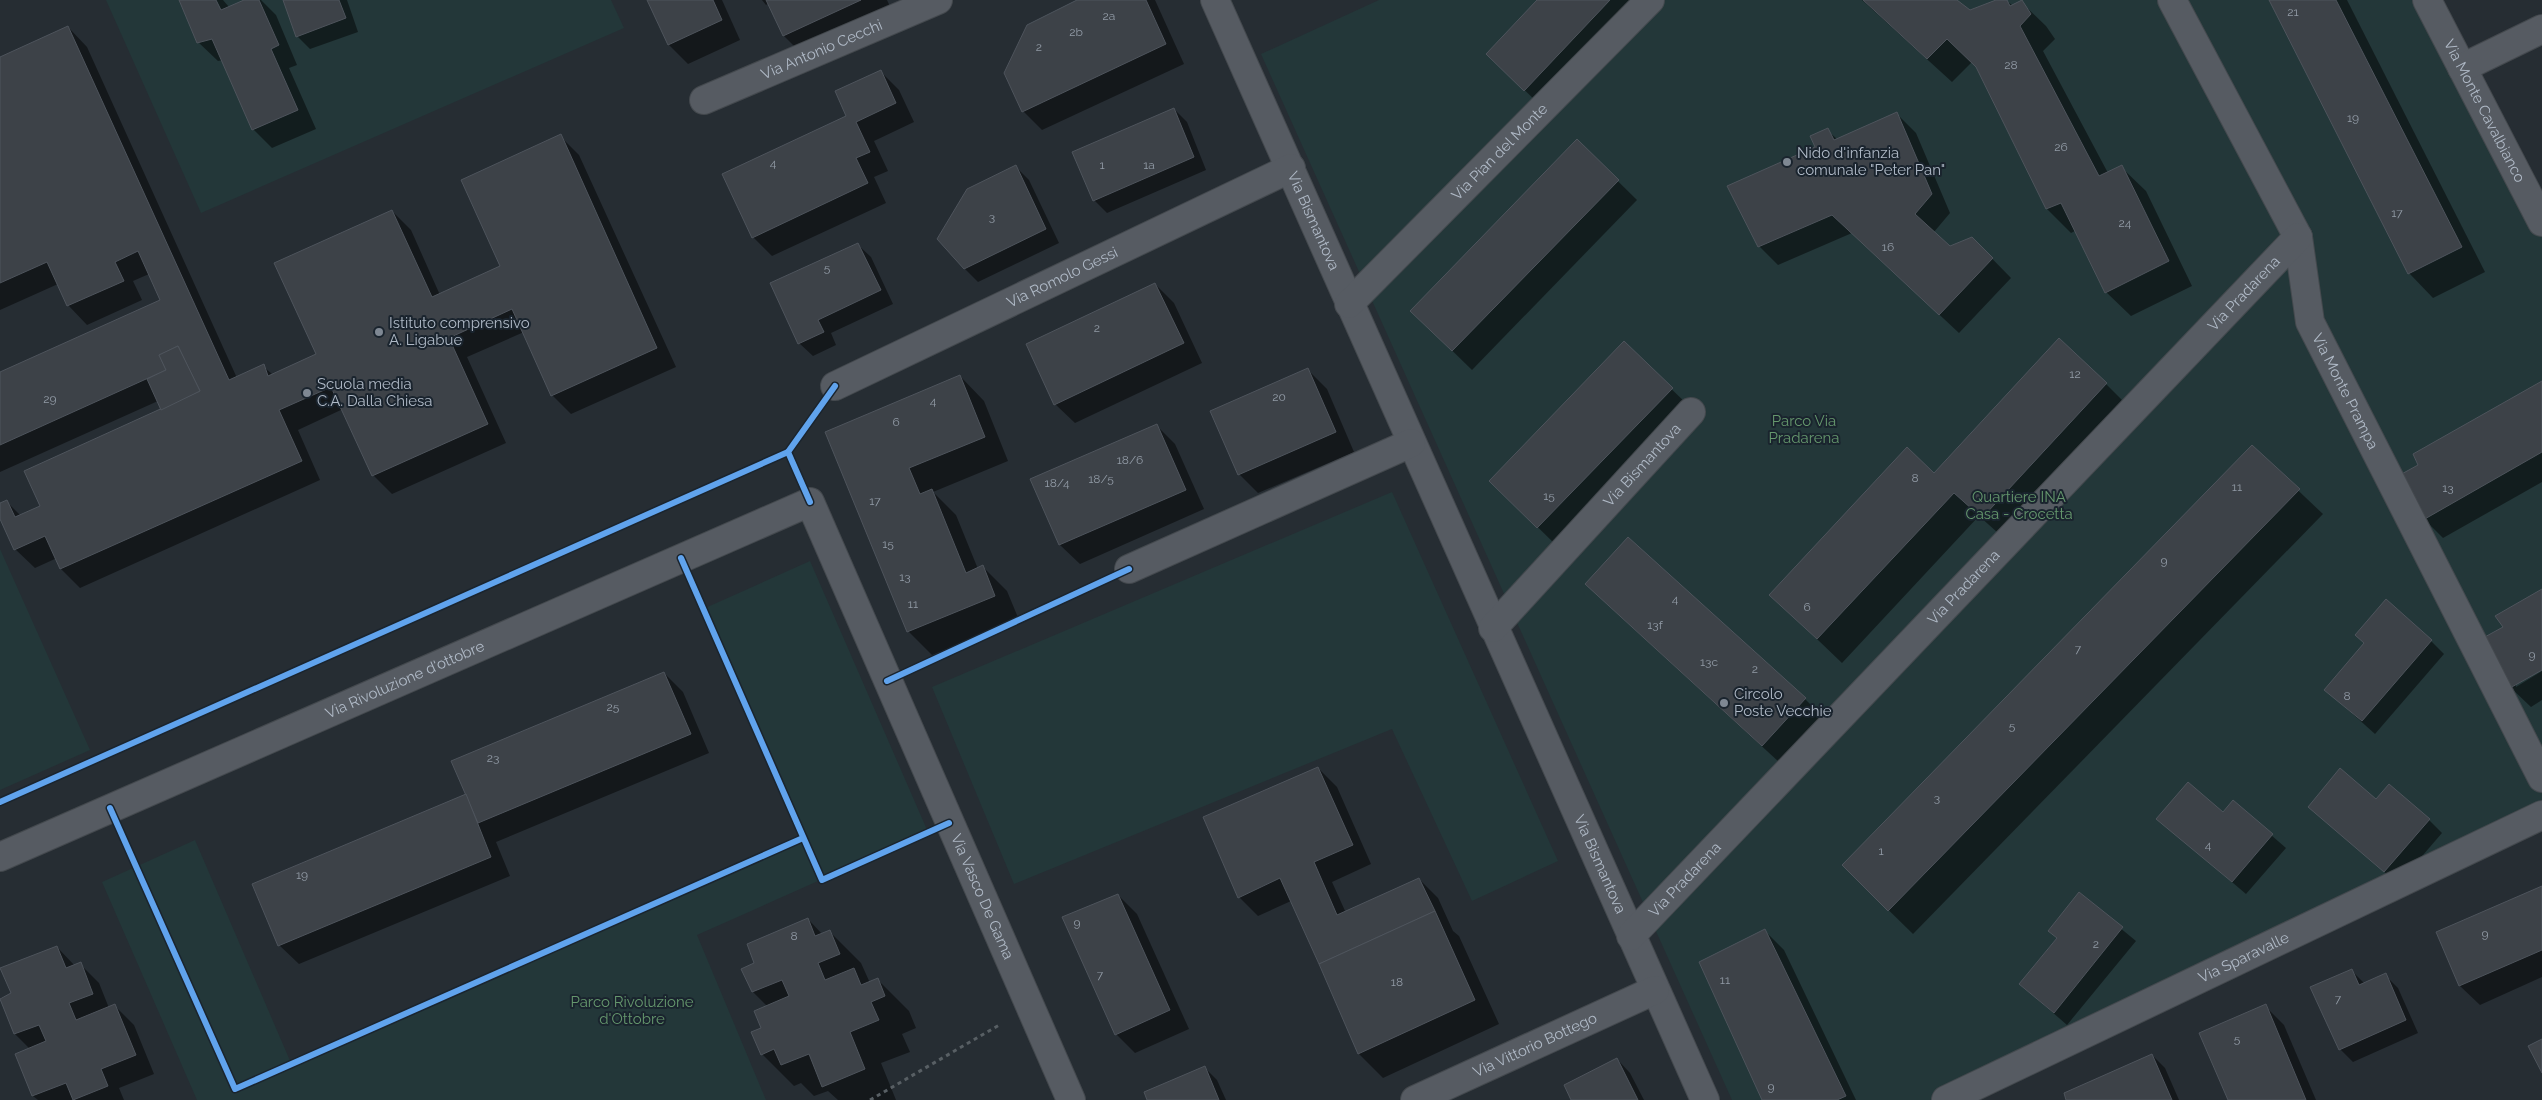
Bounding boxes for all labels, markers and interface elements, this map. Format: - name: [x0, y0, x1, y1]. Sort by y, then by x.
- house number: 21: [2287, 5, 2299, 19]
- house number: 2a: [1103, 9, 1115, 23]
- street label: Via Antonio Cecchi: [758, 16, 885, 84]
- house number: 2b: [1069, 25, 1083, 39]
- street label: Via Monte Cavalbianco: [2440, 36, 2529, 186]
- house number: 2: [1036, 40, 1042, 54]
- house number: 28: [2004, 58, 2018, 72]
- street label: Via Pian del Monte: [1448, 100, 1551, 204]
- house number: 19: [2347, 111, 2359, 125]
- house number: 26: [2054, 140, 2068, 154]
- place label: Nido d'infanzia comunale "Peter Pan": [1797, 144, 1945, 179]
- house number: 4: [770, 156, 777, 170]
- marker: Nido d'infanzia comunale "Peter Pan": [1781, 156, 1793, 168]
- house number: 1: [1099, 158, 1105, 172]
- house number: 1a: [1143, 158, 1155, 172]
- street label: Via Bismantova: [1284, 169, 1343, 273]
- house number: 17: [2391, 206, 2403, 220]
- house number: 3: [989, 210, 995, 224]
- house number: 24: [2119, 216, 2132, 230]
- house number: 16: [1882, 240, 1894, 254]
- street label: Via Romolo Gessi: [1004, 243, 1121, 312]
- street label: Via Pradarena: [2204, 252, 2284, 335]
- house number: 5: [824, 261, 831, 275]
- place label: Istituto comprensivo A. Ligabue: [389, 314, 530, 349]
- house number: 2: [1094, 321, 1100, 335]
- marker: Istituto comprensivo A. Ligabue: [373, 326, 385, 338]
- street label: Via Monte Prampa: [2308, 330, 2382, 452]
- house number: 12: [2069, 367, 2081, 381]
- place label: Scuola media C.A. Dalla Chiesa: [317, 375, 432, 410]
- marker: Scuola media C.A. Dalla Chiesa: [301, 387, 313, 399]
- house number: 20: [1272, 390, 1286, 404]
- house number: 29: [43, 392, 57, 406]
- house number: 4: [930, 394, 937, 408]
- park label: Parco Via Pradarena: [1769, 412, 1840, 447]
- house number: 6: [892, 415, 900, 429]
- street label: Via Bismantova: [1600, 420, 1685, 510]
- house number: 18/6: [1117, 453, 1143, 467]
- house number: 8: [1911, 471, 1919, 485]
- house number: 18/5: [1088, 472, 1114, 486]
- house number: 18/4: [1045, 476, 1070, 490]
- house number: 11: [2232, 480, 2242, 494]
- house number: 13: [2442, 481, 2454, 495]
- park label: Quartiere INA Casa - Crocetta: [1965, 488, 2073, 523]
- house number: 15: [1543, 489, 1555, 503]
- house number: 17: [869, 494, 881, 508]
- house number: 15: [882, 537, 894, 551]
- street label: Via Pradarena: [1924, 546, 2004, 628]
- house number: 9: [2160, 554, 2168, 568]
- house number: 13: [899, 570, 911, 584]
- house number: 4: [1672, 592, 1679, 606]
- house number: 11: [908, 597, 918, 611]
- house number: 6: [1803, 600, 1811, 614]
- house number: 13f: [1647, 618, 1664, 632]
- street label: Via Rivoluzione d'ottobre: [323, 637, 487, 722]
- house number: 7: [2075, 642, 2082, 656]
- house number: 9: [2528, 648, 2536, 662]
- house number: 13c: [1700, 655, 1718, 669]
- house number: 2: [1752, 662, 1758, 676]
- place label: Circolo Poste Vecchie: [1734, 685, 1832, 720]
- house number: 8: [2343, 689, 2351, 703]
- marker: Circolo Poste Vecchie: [1718, 697, 1730, 709]
- house number: 25: [607, 700, 620, 714]
- house number: 5: [2009, 719, 2016, 733]
- house number: 23: [487, 751, 499, 765]
- house number: 3: [1934, 791, 1940, 805]
- street label: Via Bismantova: [1570, 812, 1630, 916]
- street label: Via Vasco De Gama: [947, 831, 1018, 962]
- street label: Via Pradarena: [1645, 838, 1725, 921]
- house number: 4: [2205, 838, 2212, 852]
- house number: 1: [1878, 844, 1884, 858]
- house number: 19: [296, 868, 308, 882]
- house number: 9: [1073, 916, 1081, 930]
- house number: 9: [2481, 927, 2489, 941]
- street label: Via Sparavalle: [2196, 928, 2292, 987]
- house number: 8: [790, 929, 798, 943]
- house number: 2: [2093, 937, 2099, 951]
- house number: 7: [1097, 968, 1104, 982]
- house number: 11: [1720, 973, 1730, 987]
- house number: 18: [1391, 975, 1403, 989]
- house number: 7: [2335, 992, 2342, 1006]
- park label: Parco Rivoluzione d'Ottobre: [570, 993, 694, 1028]
- street label: Via Vittorio Bottego: [1470, 1009, 1600, 1081]
- house number: 5: [2234, 1032, 2241, 1046]
- house number: 9: [1767, 1080, 1775, 1094]

